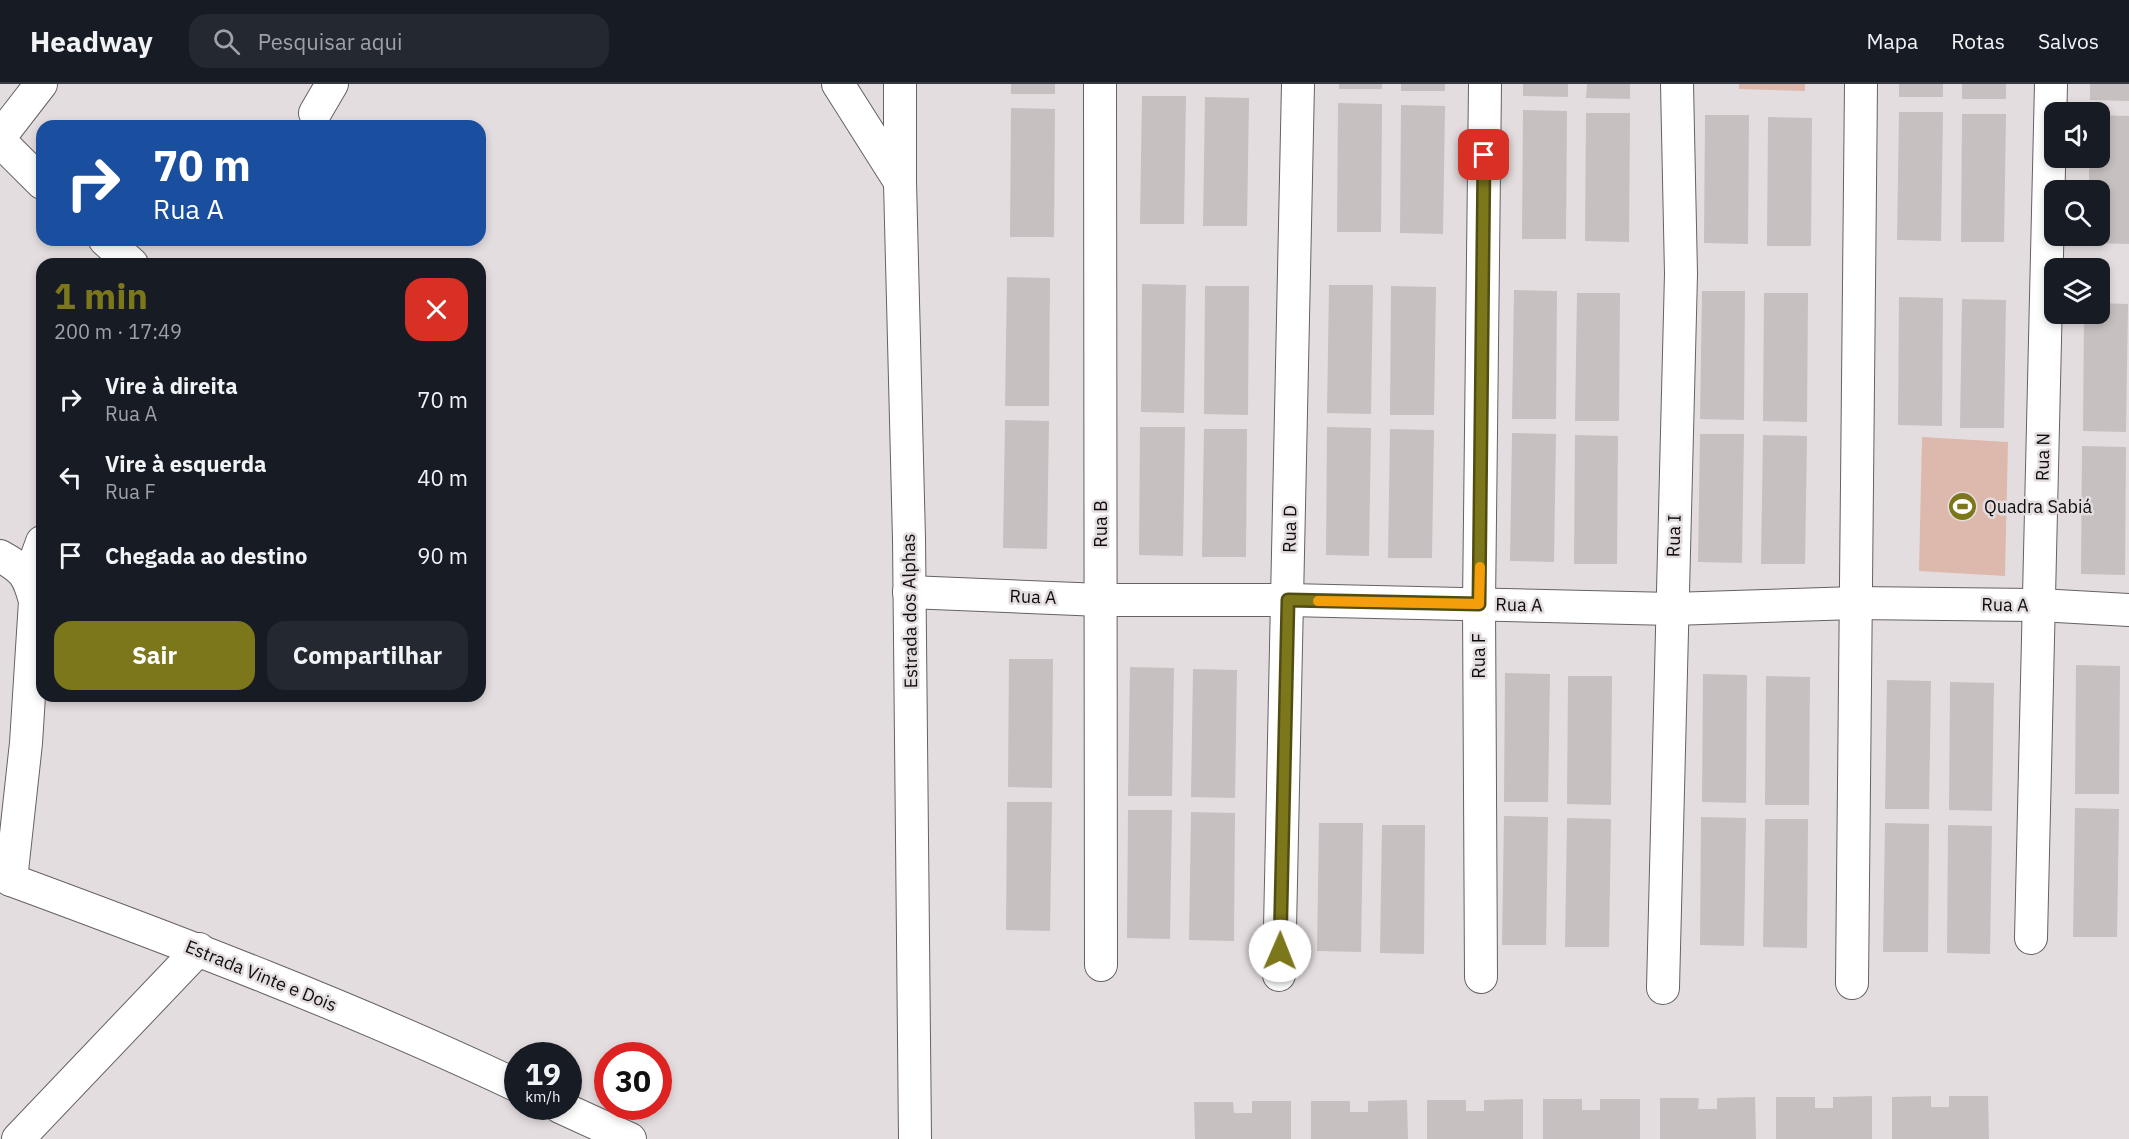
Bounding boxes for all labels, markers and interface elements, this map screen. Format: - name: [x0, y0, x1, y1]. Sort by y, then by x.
- search box: [189, 14, 609, 68]
- text: Headway: [30, 23, 153, 60]
- icon: search: [210, 25, 243, 58]
- text: Pesquisar aqui: [258, 27, 402, 56]
- text: Mapa: [1867, 27, 1918, 55]
- text: Rotas: [1951, 27, 2005, 55]
- text: Salvos: [2038, 27, 2099, 55]
- map controls: [2044, 102, 2110, 324]
- button: sound: [2044, 102, 2110, 168]
- pin: [1458, 129, 1509, 180]
- text: 70 m: [153, 138, 251, 193]
- icon: arrive: [1467, 138, 1500, 171]
- icon: right: [54, 144, 132, 222]
- button: search: [2044, 180, 2110, 246]
- text: Rua A: [153, 191, 224, 226]
- button: layers: [2044, 258, 2110, 324]
- text: 1 min: [54, 272, 148, 319]
- button: close: [405, 278, 468, 341]
- text: 200 m · 17:49: [54, 318, 182, 345]
- text: Vire à direita: [105, 371, 238, 400]
- icon: right: [54, 383, 87, 416]
- text: 70 m: [417, 385, 468, 414]
- text: Rua A: [105, 400, 157, 427]
- street label: Rua N: [2031, 433, 2054, 481]
- text: Vire à esquerda: [105, 449, 267, 478]
- icon: left: [54, 461, 87, 494]
- text: 40 m: [417, 463, 468, 492]
- text: Rua F: [105, 478, 156, 505]
- sports icon: Quadra Sabiá: [1947, 491, 1979, 523]
- place label: Quadra Sabiá: [1984, 495, 2092, 518]
- street label: Rua B: [1089, 500, 1112, 548]
- street label: Rua D: [1278, 505, 1301, 553]
- street label: Rua I: [1661, 514, 1686, 558]
- street label: Estrada dos Alphas: [897, 533, 922, 689]
- icon: arrive: [54, 539, 87, 572]
- text: Chegada ao destino: [105, 541, 308, 570]
- text: 90 m: [417, 541, 468, 570]
- street label: Rua A: [1009, 584, 1057, 609]
- street label: Rua A: [1495, 593, 1543, 616]
- street label: Rua A: [1981, 593, 2029, 616]
- button: Sair: [54, 621, 255, 690]
- button: Compartilhar: [267, 621, 468, 690]
- street label: Rua F: [1467, 633, 1490, 679]
- position arrow: [1248, 919, 1312, 983]
- street label: Estrada Vinte e Dois: [182, 935, 340, 1016]
- speed limit sign: 30: [594, 1042, 672, 1120]
- text: 19: [525, 1054, 561, 1093]
- text: km/h: [525, 1087, 561, 1106]

